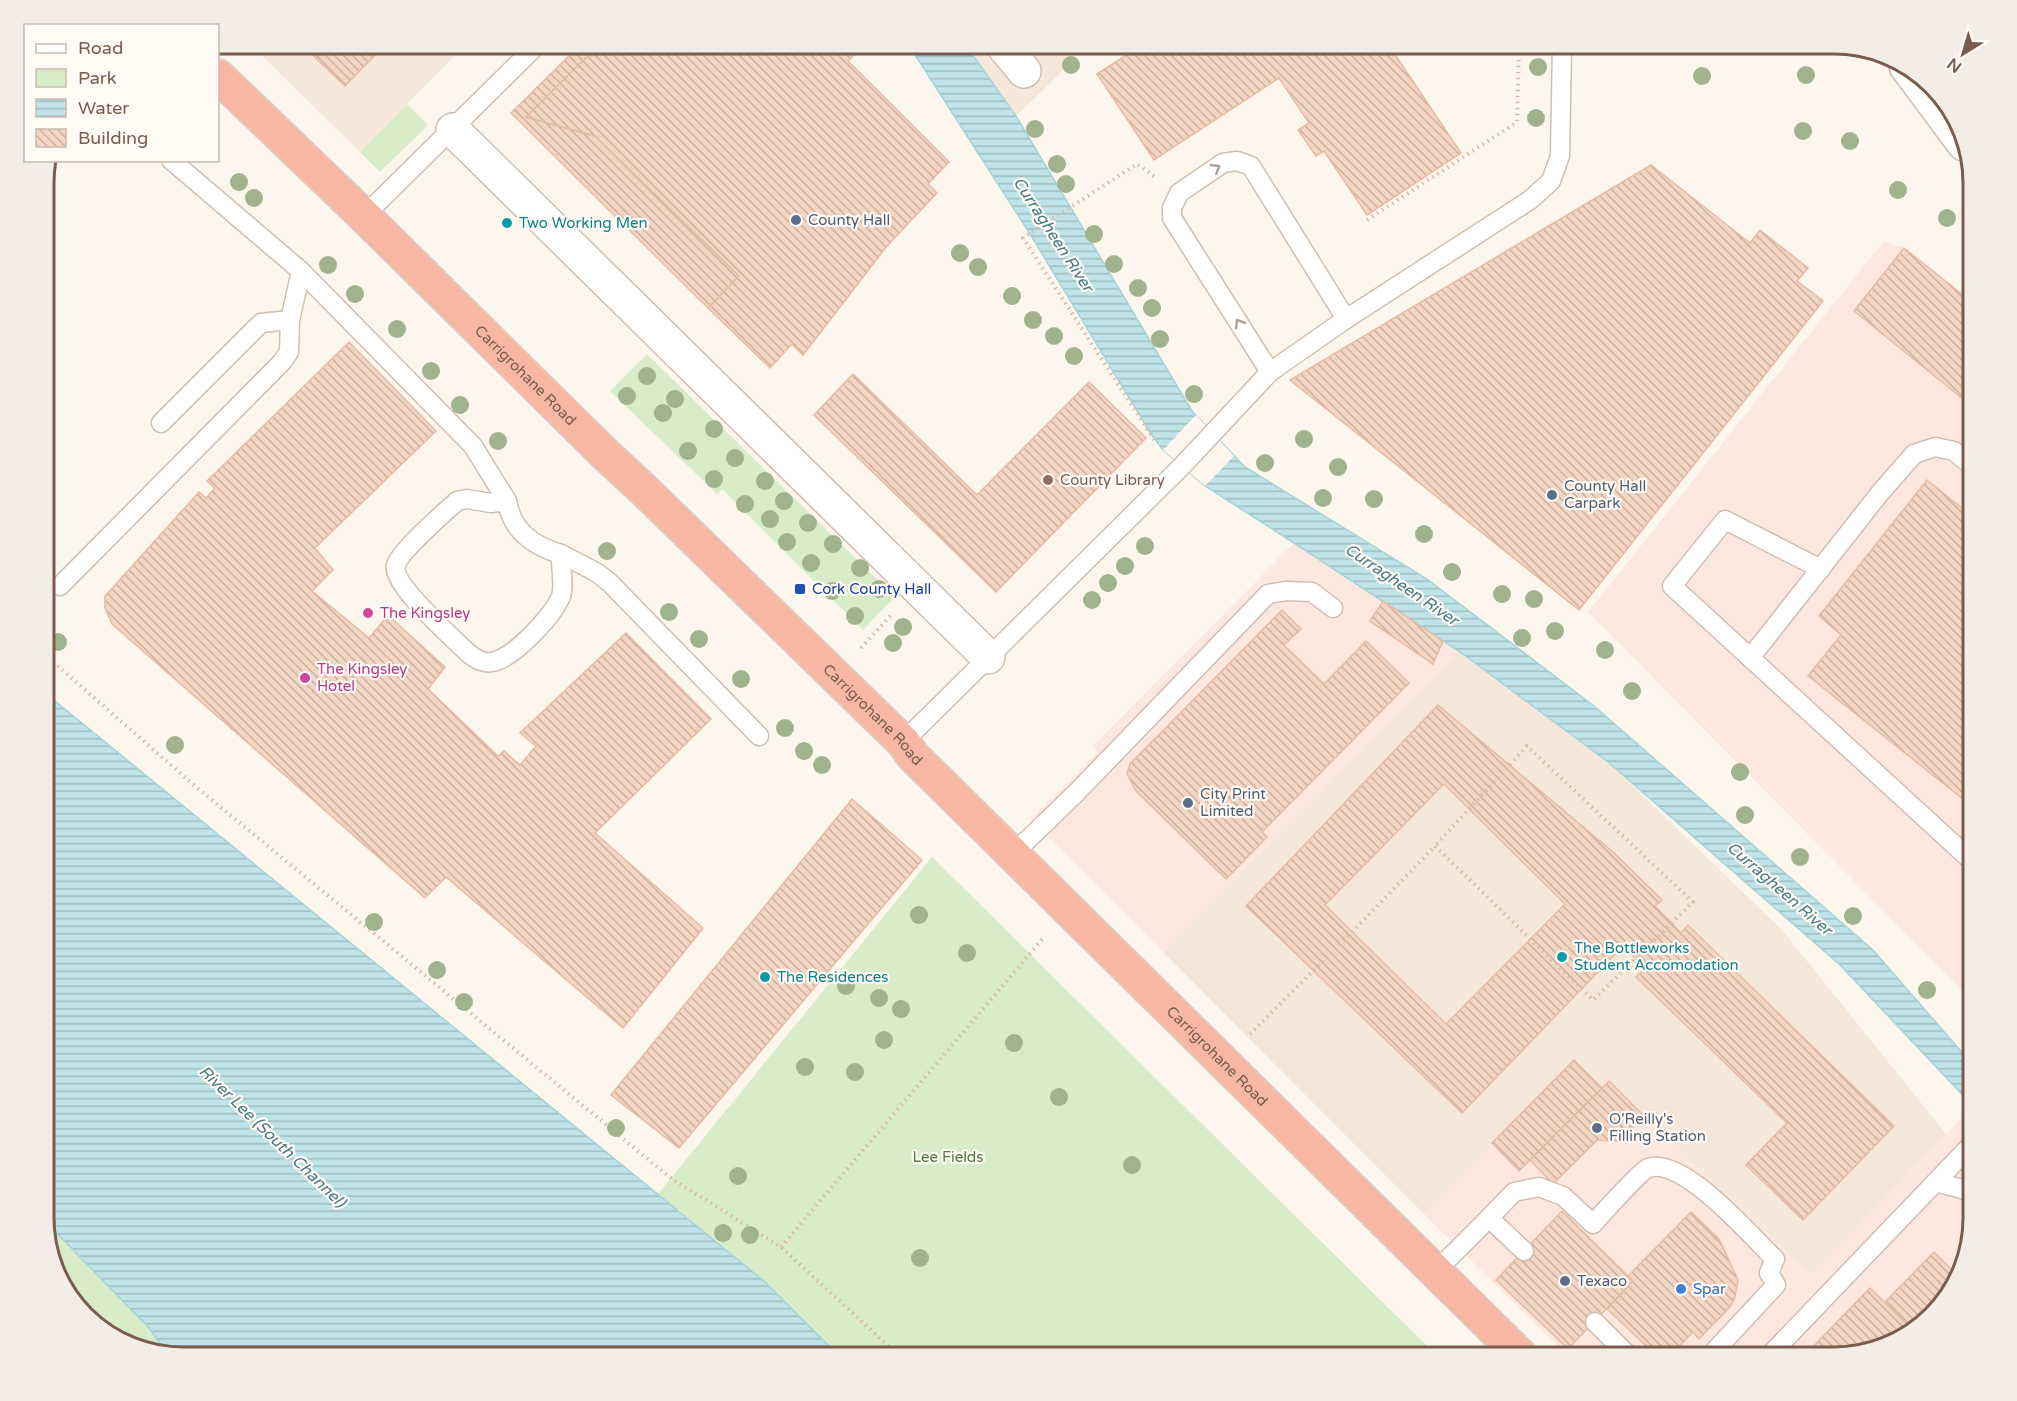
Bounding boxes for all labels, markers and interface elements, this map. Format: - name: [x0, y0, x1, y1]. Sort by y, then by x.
- legend: [24, 24, 219, 162]
- north arrow: [1933, 24, 1993, 84]
- text: Road: [78, 37, 123, 59]
- text: N: [1943, 53, 1966, 77]
- text: Park: [78, 67, 117, 89]
- text: Water: [78, 97, 129, 119]
- text: Building: [78, 127, 148, 149]
- one-way arrow: [1210, 164, 1220, 176]
- water label: Curragheen River: [1009, 173, 1099, 297]
- place label: County Hall: [808, 211, 890, 229]
- marker: County Hall: [789, 213, 803, 227]
- place label: Two Working Men: [519, 214, 648, 232]
- marker: Two Working Men: [500, 216, 514, 230]
- one-way arrow: [1235, 318, 1246, 329]
- street label: Carrigrohane Road: [471, 321, 580, 429]
- place label: County Library: [1060, 471, 1165, 489]
- marker: County Library: [1041, 473, 1055, 487]
- place label: County Hall Carpark: [1564, 477, 1646, 512]
- marker: County Hall Carpark: [1545, 488, 1559, 502]
- water label: Curragheen River: [1341, 539, 1464, 631]
- place label: Cork County Hall: [812, 580, 931, 598]
- marker: Cork County Hall: [793, 582, 807, 596]
- place label: The Kingsley: [380, 604, 470, 622]
- marker: The Kingsley: [361, 606, 375, 620]
- place label: The Kingsley Hotel: [317, 660, 407, 695]
- street label: Carrigrohane Road: [819, 660, 926, 769]
- marker: The Kingsley Hotel: [298, 671, 312, 685]
- place label: City Print Limited: [1200, 785, 1266, 820]
- marker: City Print Limited: [1181, 796, 1195, 810]
- water label: Curragheen River: [1723, 838, 1837, 941]
- place label: The Bottleworks Student Accomodation: [1574, 939, 1739, 974]
- marker: The Bottleworks Student Accomodation: [1555, 950, 1569, 964]
- place label: The Residences: [777, 968, 888, 986]
- marker: The Residences: [758, 970, 772, 984]
- street label: Carrigrohane Road: [1163, 1002, 1272, 1110]
- water label: River Lee (South Channel): [195, 1061, 351, 1213]
- place label: O'Reilly's Filling Station: [1609, 1110, 1706, 1145]
- marker: O'Reilly's Filling Station: [1590, 1121, 1604, 1135]
- park label: Lee Fields: [912, 1148, 984, 1166]
- place label: Texaco: [1577, 1272, 1627, 1290]
- marker: Texaco: [1558, 1274, 1572, 1288]
- place label: Spar: [1693, 1280, 1726, 1298]
- marker: Spar: [1674, 1282, 1688, 1296]

